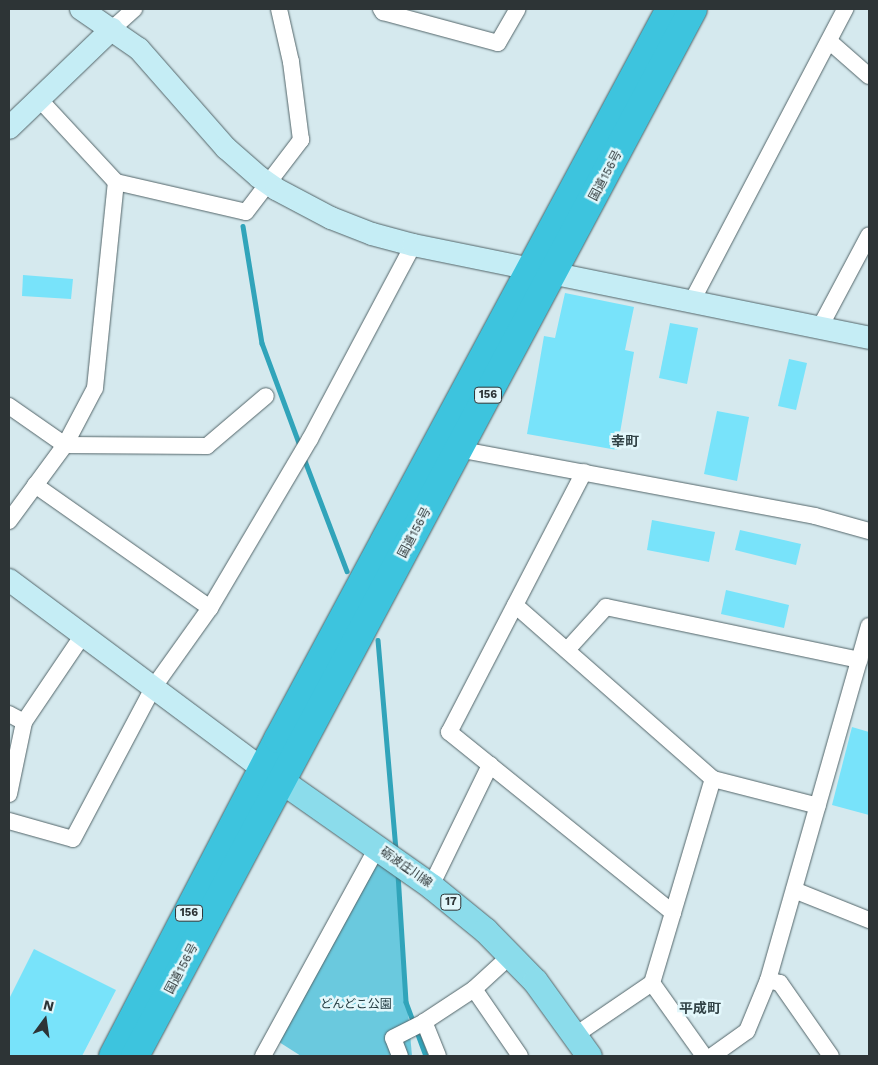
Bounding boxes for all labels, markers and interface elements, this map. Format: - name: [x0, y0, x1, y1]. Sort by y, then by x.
- street label: 国道156号: [587, 148, 625, 204]
- road number: 156: [473, 386, 503, 404]
- district label: 幸町: [611, 433, 639, 449]
- street label: 国道156号: [396, 505, 434, 561]
- street label: 砺波庄川線: [377, 845, 435, 891]
- road number: 17: [440, 894, 462, 910]
- road number: 156: [174, 904, 204, 921]
- street label: 国道156号: [163, 941, 201, 997]
- north arrow: [20, 995, 70, 1045]
- text: N: [42, 996, 56, 1014]
- park label: どんどこ公園: [320, 998, 392, 1012]
- district label: 平成町: [679, 1000, 721, 1016]

